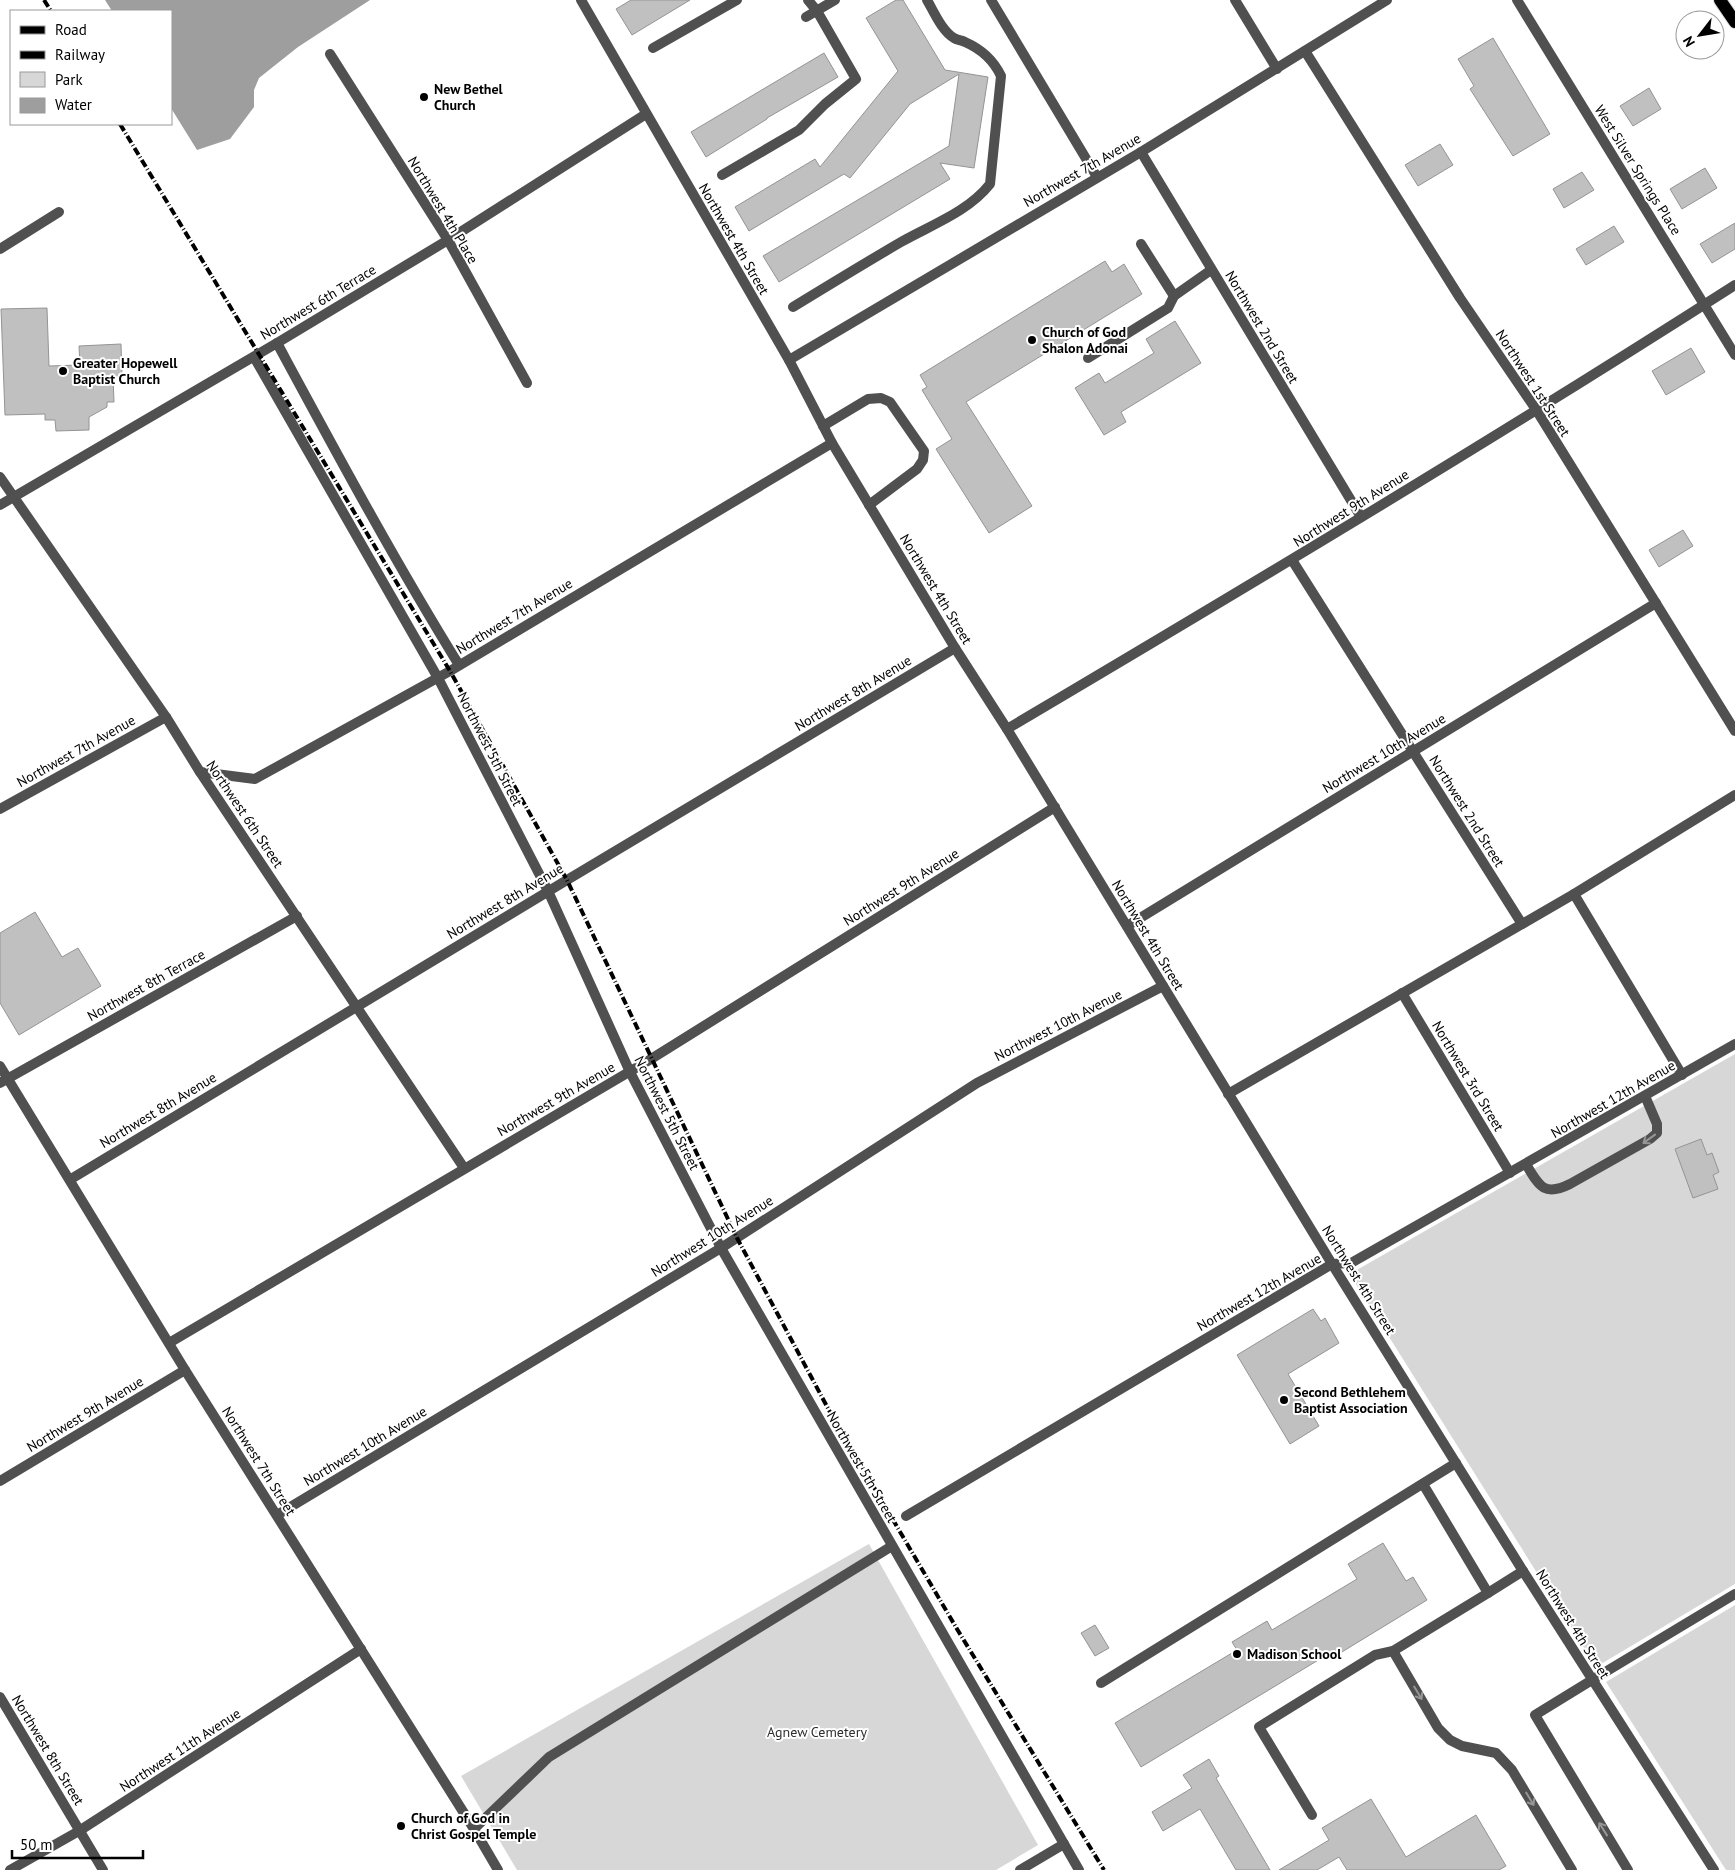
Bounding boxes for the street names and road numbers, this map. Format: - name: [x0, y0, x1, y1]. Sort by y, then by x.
- street label: West Silver Springs Place: [1591, 102, 1685, 238]
- street label: Northwest 7th Avenue: [1020, 129, 1144, 211]
- street label: Northwest 4th Place: [404, 153, 482, 267]
- street label: Northwest 4th Street: [695, 180, 773, 298]
- street label: Northwest 6th Terrace: [257, 260, 379, 344]
- street label: Northwest 2nd Street: [1221, 267, 1303, 387]
- street label: Northwest 1st Street: [1492, 326, 1574, 440]
- street label: Northwest 9th Avenue: [1290, 465, 1412, 551]
- street label: Northwest 4th Street: [896, 531, 976, 648]
- street label: Northwest 7th Avenue: [452, 574, 576, 658]
- street label: Northwest 8th Avenue: [791, 651, 915, 735]
- street label: Northwest 5th Street: [453, 689, 527, 809]
- street label: Northwest 10th Avenue: [1319, 709, 1449, 797]
- street label: Northwest 7th Avenue: [14, 711, 138, 791]
- street label: Northwest 2nd Street: [1425, 752, 1509, 870]
- street label: Northwest 6th Street: [202, 757, 288, 871]
- street label: Northwest 9th Avenue: [840, 844, 962, 930]
- street label: Northwest 8th Avenue: [443, 859, 567, 943]
- street label: Northwest 4th Street: [1108, 877, 1188, 994]
- street label: Northwest 8th Terrace: [84, 945, 208, 1025]
- street label: Northwest 10th Avenue: [991, 985, 1125, 1065]
- street label: Northwest 3rd Street: [1428, 1018, 1508, 1135]
- street label: Northwest 5th Street: [630, 1053, 704, 1173]
- street label: Northwest 12th Avenue: [1548, 1056, 1678, 1142]
- street label: Northwest 9th Avenue: [494, 1058, 618, 1140]
- street label: Northwest 8th Avenue: [96, 1068, 220, 1152]
- street label: Northwest 10th Avenue: [648, 1191, 776, 1281]
- street label: Northwest 4th Street: [1318, 1222, 1400, 1338]
- street label: Northwest 12th Avenue: [1194, 1249, 1324, 1335]
- street label: Northwest 9th Avenue: [23, 1372, 147, 1456]
- street label: Northwest 10th Avenue: [300, 1402, 430, 1490]
- street label: Northwest 7th Street: [218, 1403, 300, 1519]
- street label: Northwest 5th Street: [823, 1408, 901, 1526]
- street label: Northwest 4th Street: [1532, 1566, 1614, 1682]
- street label: Northwest 8th Street: [8, 1692, 88, 1809]
- street label: Northwest 11th Avenue: [116, 1704, 244, 1796]

